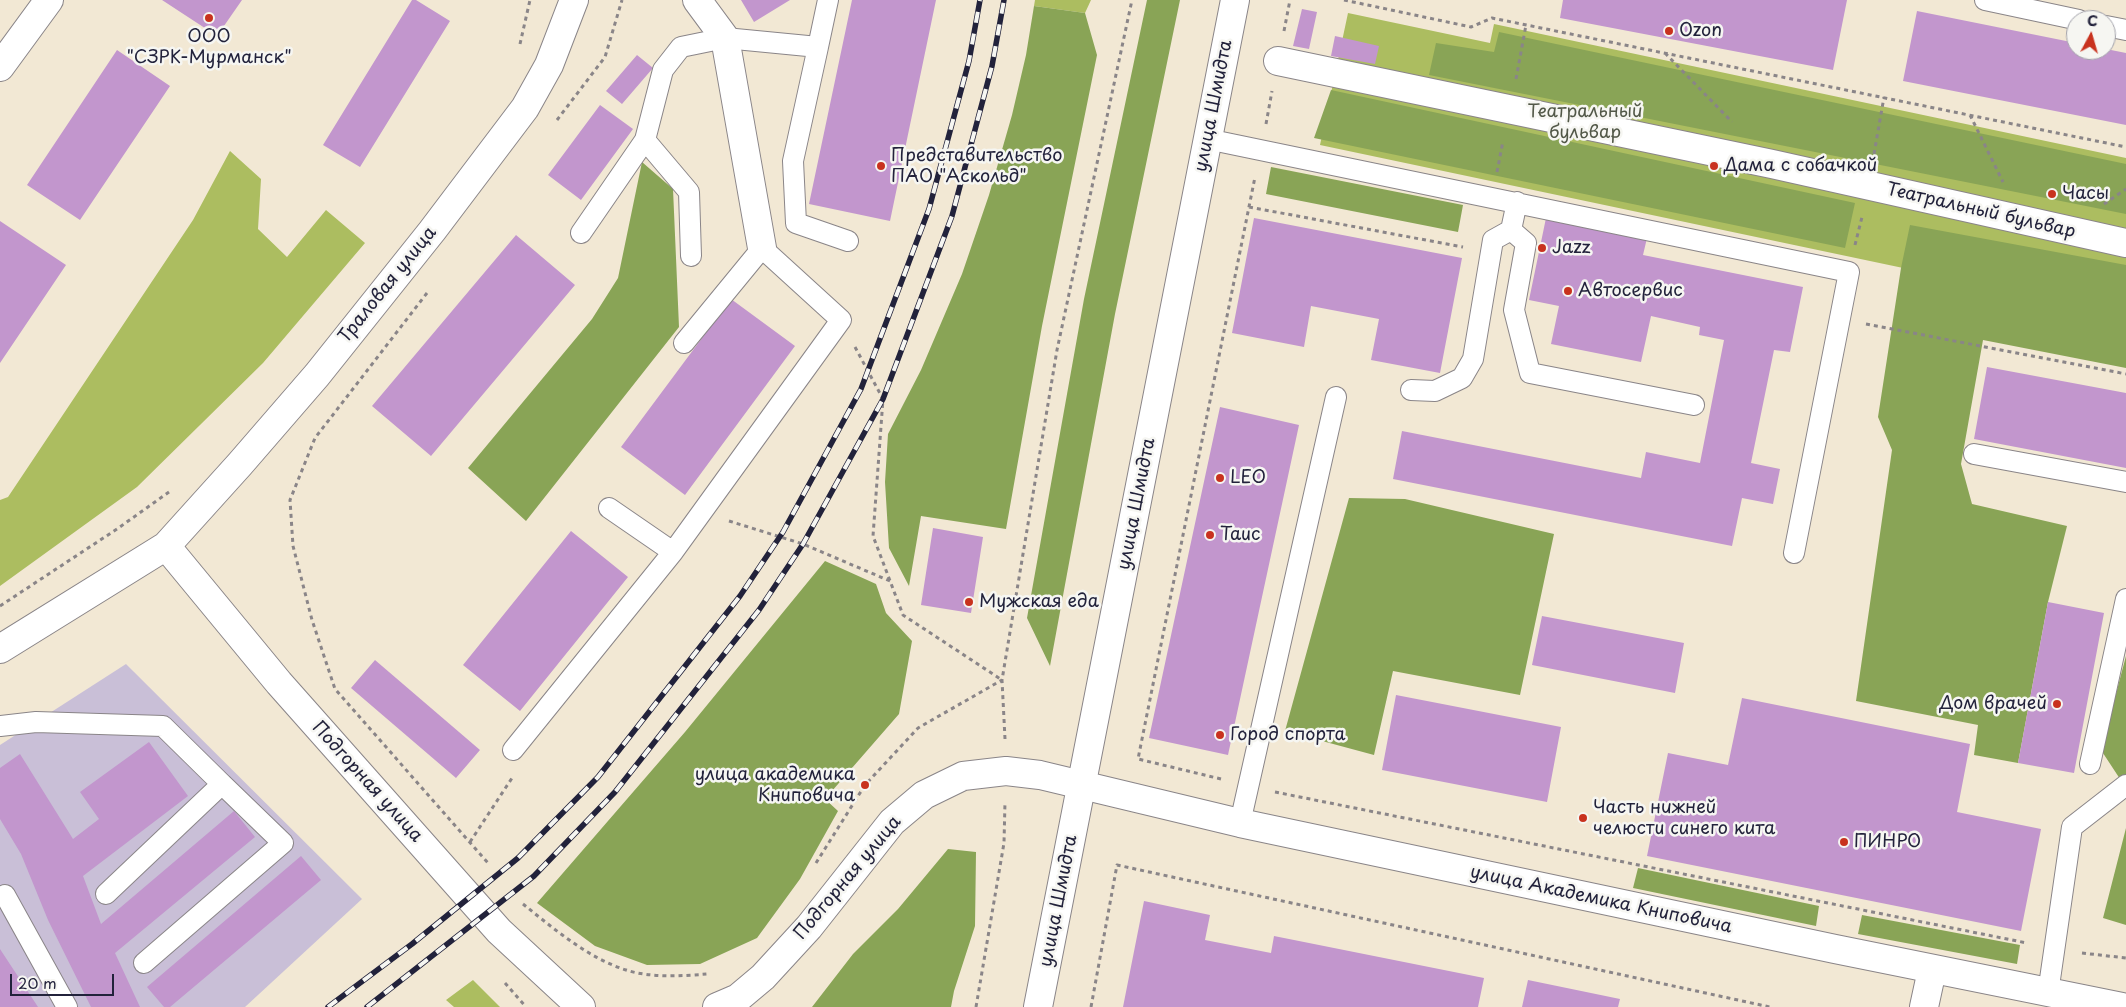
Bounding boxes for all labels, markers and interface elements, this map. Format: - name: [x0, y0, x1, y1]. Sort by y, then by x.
- north arrow: [2066, 10, 2116, 60]
- text: С: [2086, 10, 2099, 32]
- marker: ООО "СЗРК-Мурманск": [203, 12, 215, 24]
- place label: Ozon: [1679, 20, 1722, 42]
- marker: Ozon: [1663, 25, 1675, 37]
- place label: ООО "СЗРК-Мурманск": [126, 26, 292, 68]
- street label: улица Шмидта: [1191, 38, 1237, 174]
- park label: Театральный бульвар: [1527, 101, 1643, 144]
- place label: Представительство ПАО "Аскольд": [891, 145, 1062, 188]
- place label: Дама с собачкой: [1724, 155, 1877, 177]
- marker: Представительство ПАО "Аскольд": [875, 160, 887, 172]
- marker: Дама с собачкой: [1708, 160, 1720, 172]
- street label: Театральный бульвар: [1885, 179, 2077, 243]
- place label: Часы: [2062, 183, 2109, 205]
- marker: Часы: [2046, 188, 2058, 200]
- street label: Траловая улица: [335, 223, 441, 347]
- place label: Jazz: [1552, 237, 1591, 259]
- marker: Jazz: [1536, 242, 1548, 254]
- place label: Автосервис: [1578, 280, 1683, 302]
- marker: Автосервис: [1562, 285, 1574, 297]
- street label: улица Шмидта: [1114, 436, 1160, 572]
- place label: LEO: [1230, 467, 1266, 489]
- marker: LEO: [1214, 472, 1226, 484]
- place label: Таис: [1220, 524, 1260, 546]
- marker: Таис: [1204, 529, 1216, 541]
- place label: Мужская еда: [979, 591, 1099, 613]
- marker: Мужская еда: [963, 596, 975, 608]
- place label: Дом врачей: [1939, 693, 2047, 715]
- marker: Дом врачей: [2051, 698, 2063, 710]
- street label: Подгорная улица: [307, 717, 427, 847]
- place label: Город спорта: [1230, 724, 1346, 746]
- marker: Город спорта: [1214, 729, 1226, 741]
- place label: улица академика Книповича: [695, 764, 855, 806]
- marker: улица академика Книповича: [859, 779, 871, 791]
- place label: Часть нижней челюсти синего кита: [1593, 797, 1775, 840]
- street label: Подгорная улица: [790, 812, 906, 944]
- marker: Часть нижней челюсти синего кита: [1577, 812, 1589, 824]
- place label: ПИНРО: [1854, 831, 1921, 853]
- street label: улица Шмидта: [1036, 833, 1082, 969]
- marker: ПИНРО: [1838, 836, 1850, 848]
- street label: улица Академика Книповича: [1468, 862, 1734, 938]
- scale bar: [12, 964, 116, 996]
- text: 20 m: [18, 971, 57, 994]

